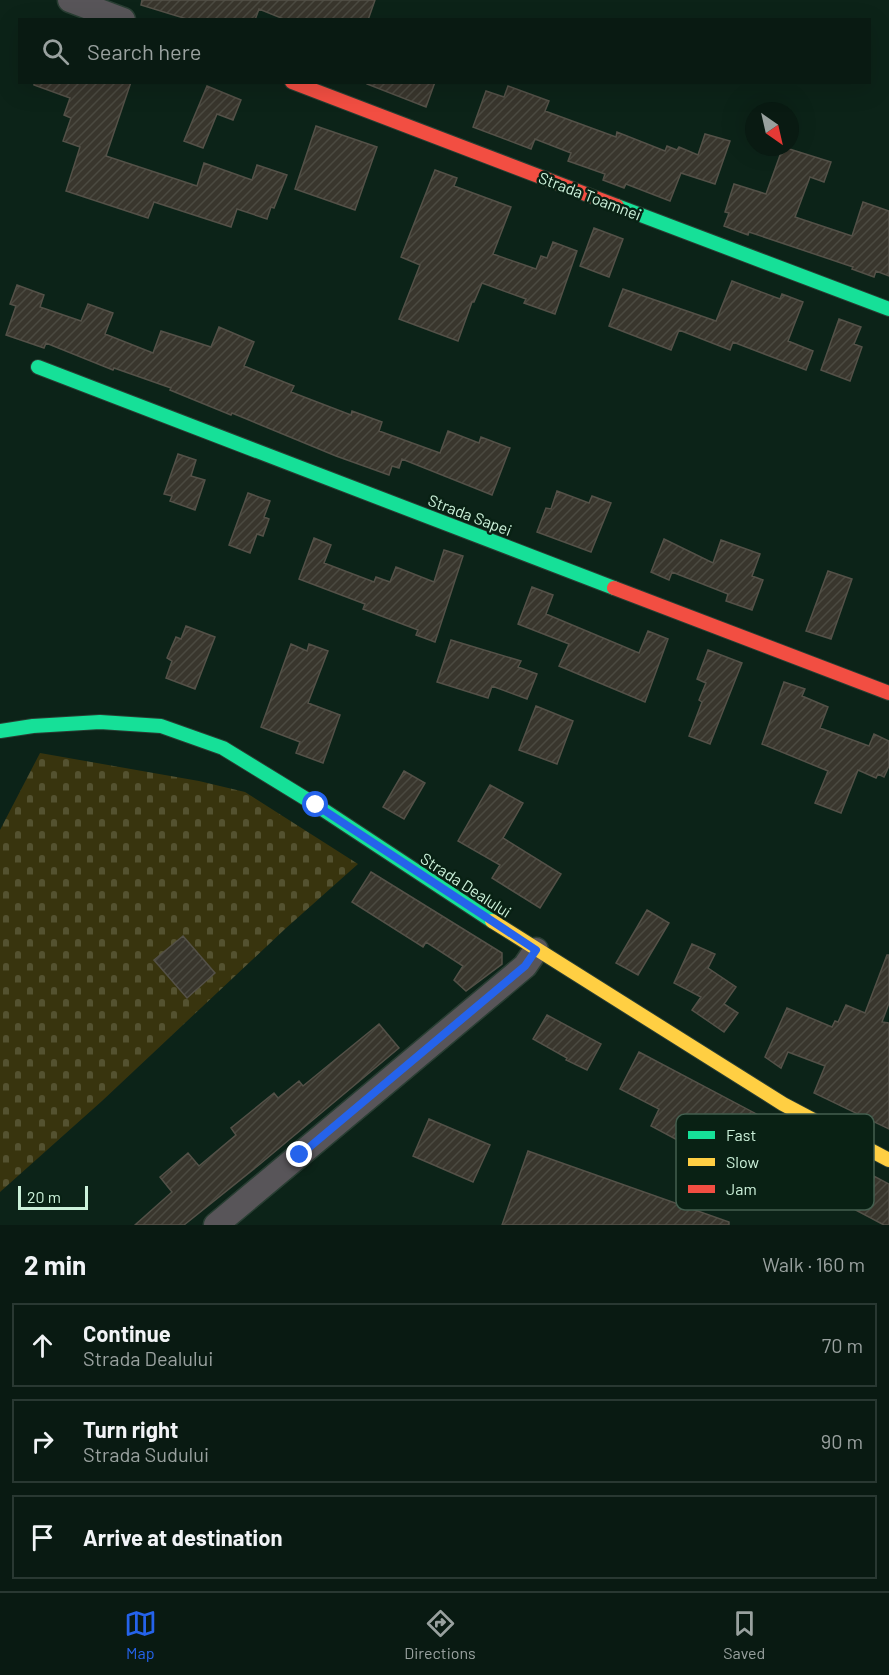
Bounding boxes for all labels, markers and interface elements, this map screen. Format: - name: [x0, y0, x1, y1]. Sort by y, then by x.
- search box: [18, 18, 871, 84]
- icon: search: [39, 35, 72, 68]
- text: Search here: [87, 38, 201, 64]
- north arrow: [745, 102, 799, 156]
- street label: Strada Toamnei: [536, 167, 644, 224]
- street label: Strada Sapei: [426, 490, 515, 539]
- route start: [302, 791, 328, 817]
- street label: Strada Dealului: [417, 848, 515, 921]
- legend: [676, 1114, 874, 1210]
- text: Fast: [726, 1125, 756, 1144]
- route end: [286, 1141, 312, 1167]
- text: Slow: [726, 1152, 759, 1171]
- text: Jam: [726, 1179, 757, 1198]
- scale bar: [18, 1183, 88, 1210]
- text: 20 m: [27, 1187, 61, 1206]
- text: 2 min: [24, 1249, 86, 1280]
- text: Walk · 160 m: [762, 1252, 865, 1276]
- text: Continue: [83, 1320, 171, 1346]
- icon: ahead: [26, 1329, 59, 1362]
- text: 70 m: [822, 1333, 863, 1357]
- text: Strada Dealului: [83, 1346, 213, 1370]
- text: Turn right: [83, 1416, 178, 1442]
- icon: right: [26, 1425, 59, 1458]
- text: 90 m: [821, 1429, 863, 1453]
- text: Strada Sudului: [83, 1442, 209, 1466]
- icon: arrive: [26, 1521, 59, 1554]
- text: Arrive at destination: [83, 1524, 282, 1550]
- tab: Map: [124, 1607, 157, 1662]
- tab: Directions: [404, 1607, 476, 1662]
- tab: Saved: [723, 1607, 765, 1662]

